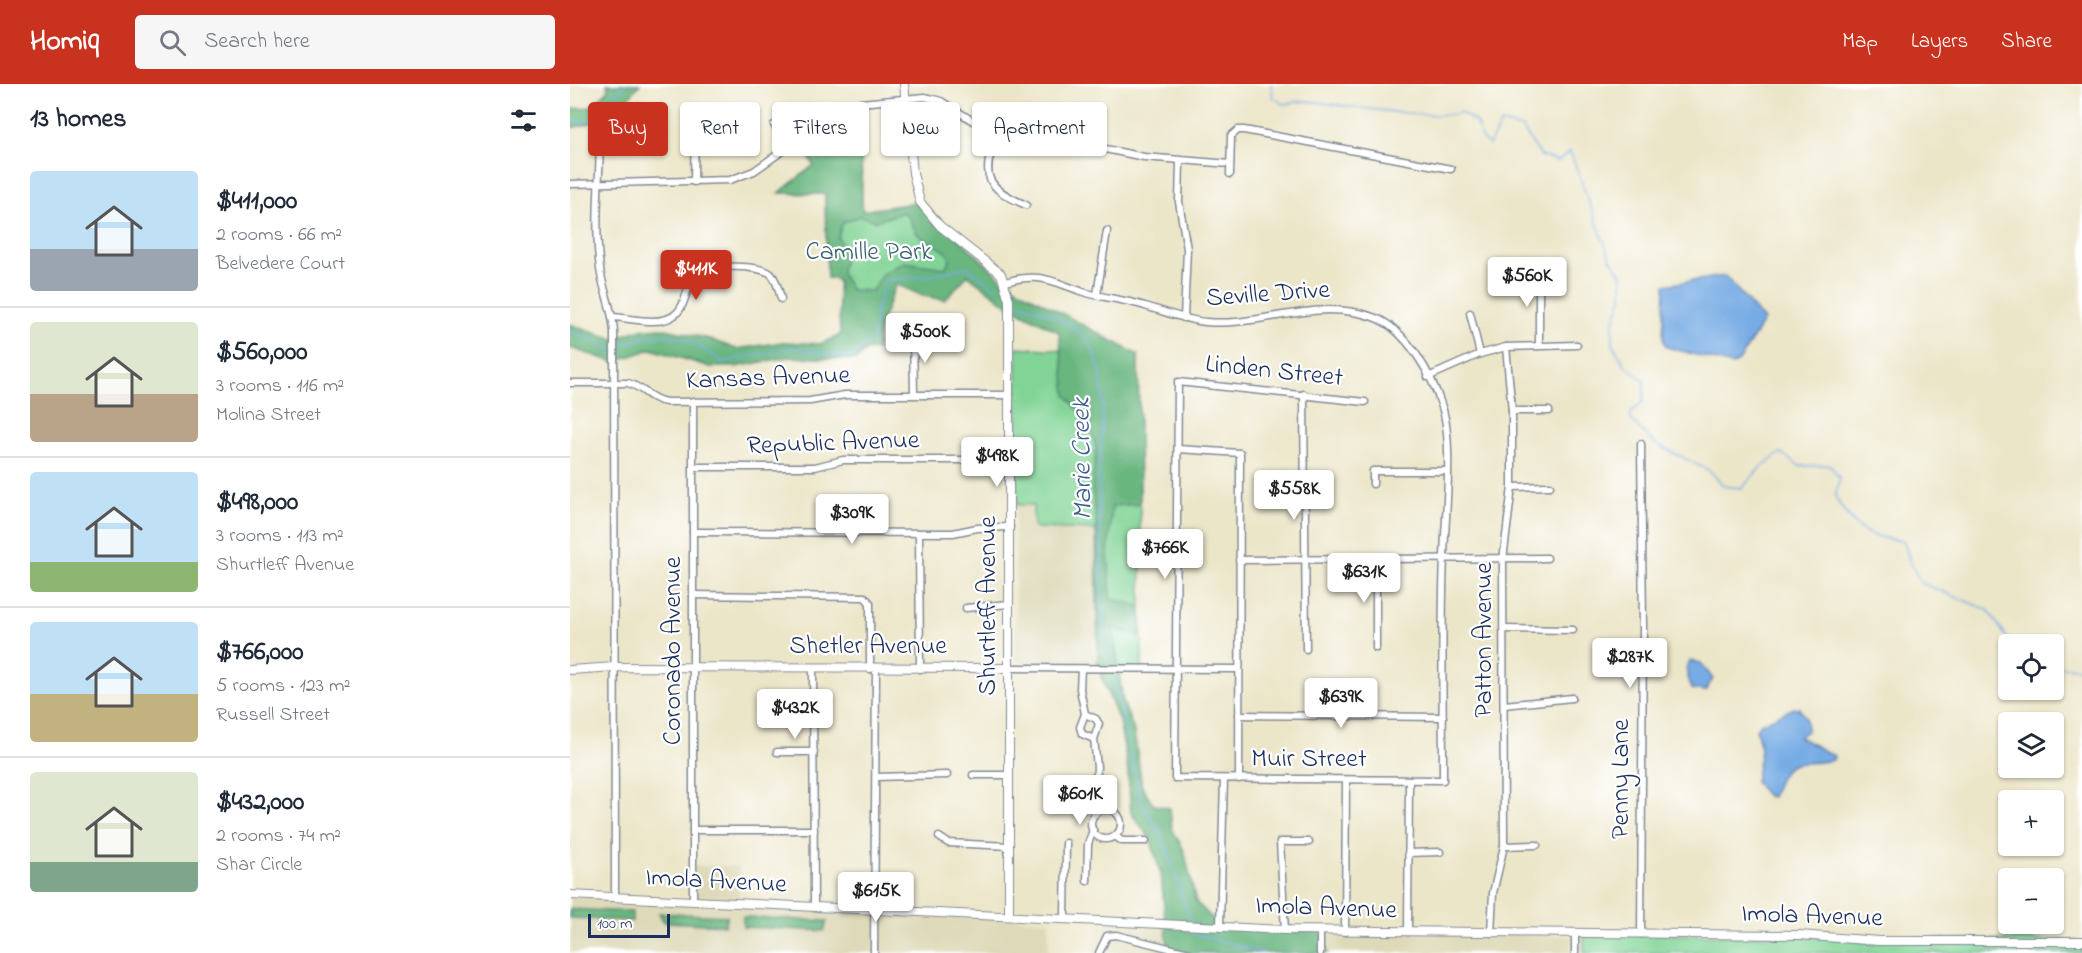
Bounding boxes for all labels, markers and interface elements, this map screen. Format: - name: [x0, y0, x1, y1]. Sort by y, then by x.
- search box: [135, 15, 555, 69]
- text: Homiq: [30, 22, 99, 63]
- icon: search: [156, 26, 189, 59]
- text: Search here: [204, 26, 310, 58]
- text: Map: [1842, 27, 1878, 57]
- text: Layers: [1911, 27, 1968, 57]
- text: Share: [2001, 27, 2052, 57]
- text: 13 homes: [30, 101, 126, 139]
- chip: Buy: [588, 102, 668, 156]
- chip: Rent: [680, 102, 760, 156]
- chip: Filters: [772, 102, 869, 156]
- chip: New: [881, 102, 960, 156]
- chip: Apartment: [972, 102, 1107, 156]
- icon: filters: [507, 104, 540, 137]
- text: $411,000: [216, 183, 297, 221]
- icon: home: [78, 195, 150, 267]
- text: 2 rooms · 66 m²: [216, 221, 342, 250]
- park label: Camille Park: [805, 234, 933, 272]
- text: Belvedere Court: [216, 250, 345, 279]
- pin: $411K: [654, 250, 738, 301]
- text: $411K: [675, 255, 717, 284]
- pin: $560K: [1485, 257, 1569, 308]
- text: $560K: [1502, 262, 1552, 291]
- street label: Seville Drive: [1205, 272, 1332, 318]
- pin: $500K: [883, 313, 967, 364]
- text: $500K: [900, 318, 950, 347]
- text: $560,000: [216, 334, 307, 372]
- icon: home: [78, 346, 150, 418]
- street label: Linden Street: [1203, 346, 1345, 398]
- street label: Kansas Avenue: [685, 357, 851, 401]
- text: 3 rooms · 116 m²: [216, 372, 344, 401]
- water label: Marie Creek: [1062, 396, 1104, 520]
- text: Molina Street: [216, 401, 321, 430]
- street label: Republic Avenue: [746, 422, 920, 466]
- pin: $498K: [955, 437, 1039, 488]
- text: $498K: [975, 442, 1019, 471]
- pin: $558K: [1252, 470, 1336, 521]
- text: $558K: [1268, 475, 1320, 504]
- text: $498,000: [216, 484, 298, 522]
- pin: $309K: [810, 494, 894, 545]
- icon: home: [78, 496, 150, 568]
- text: $309K: [830, 499, 874, 528]
- street label: Shurtleff Avenue: [970, 516, 1008, 696]
- text: 3 rooms · 113 m²: [216, 522, 344, 551]
- pin: $766K: [1123, 529, 1207, 580]
- text: $766K: [1141, 534, 1189, 563]
- text: Shurtleff Avenue: [216, 551, 354, 580]
- pin: $631K: [1322, 553, 1406, 604]
- street label: Coronado Avenue: [655, 556, 693, 745]
- text: $631K: [1341, 558, 1387, 587]
- street label: Patton Avenue: [1466, 562, 1504, 718]
- street label: Shetler Avenue: [789, 628, 947, 666]
- text: $766,000: [216, 634, 304, 672]
- map controls: [1998, 634, 2064, 934]
- button: locate: [1998, 634, 2064, 700]
- pin: $287K: [1588, 638, 1672, 689]
- text: $287K: [1606, 643, 1654, 672]
- icon: home: [78, 646, 150, 718]
- text: 5 rooms · 123 m²: [216, 672, 350, 701]
- pin: $639K: [1299, 678, 1383, 729]
- text: $639K: [1319, 683, 1363, 712]
- pin: $432K: [753, 689, 837, 740]
- text: $432K: [771, 694, 819, 723]
- text: Russell Street: [216, 701, 330, 730]
- button: layers: [1998, 712, 2064, 778]
- street label: Penny Lane: [1603, 719, 1641, 839]
- street label: Muir Street: [1251, 741, 1367, 779]
- pin: $601K: [1038, 775, 1122, 826]
- text: $601K: [1057, 780, 1103, 809]
- text: $432,000: [216, 784, 304, 822]
- button: +: [1998, 790, 2064, 856]
- icon: home: [78, 796, 150, 868]
- text: 2 rooms · 74 m²: [216, 822, 341, 851]
- text: Shar Circle: [216, 851, 302, 880]
- street label: Imola Avenue: [644, 859, 788, 905]
- button: −: [1998, 868, 2064, 934]
- pin: $615K: [834, 872, 918, 923]
- text: $615K: [852, 877, 900, 906]
- street label: Imola Avenue: [1255, 888, 1398, 930]
- street label: Imola Avenue: [1741, 896, 1884, 938]
- scale bar: [588, 911, 670, 938]
- text: 100 m: [597, 912, 632, 936]

